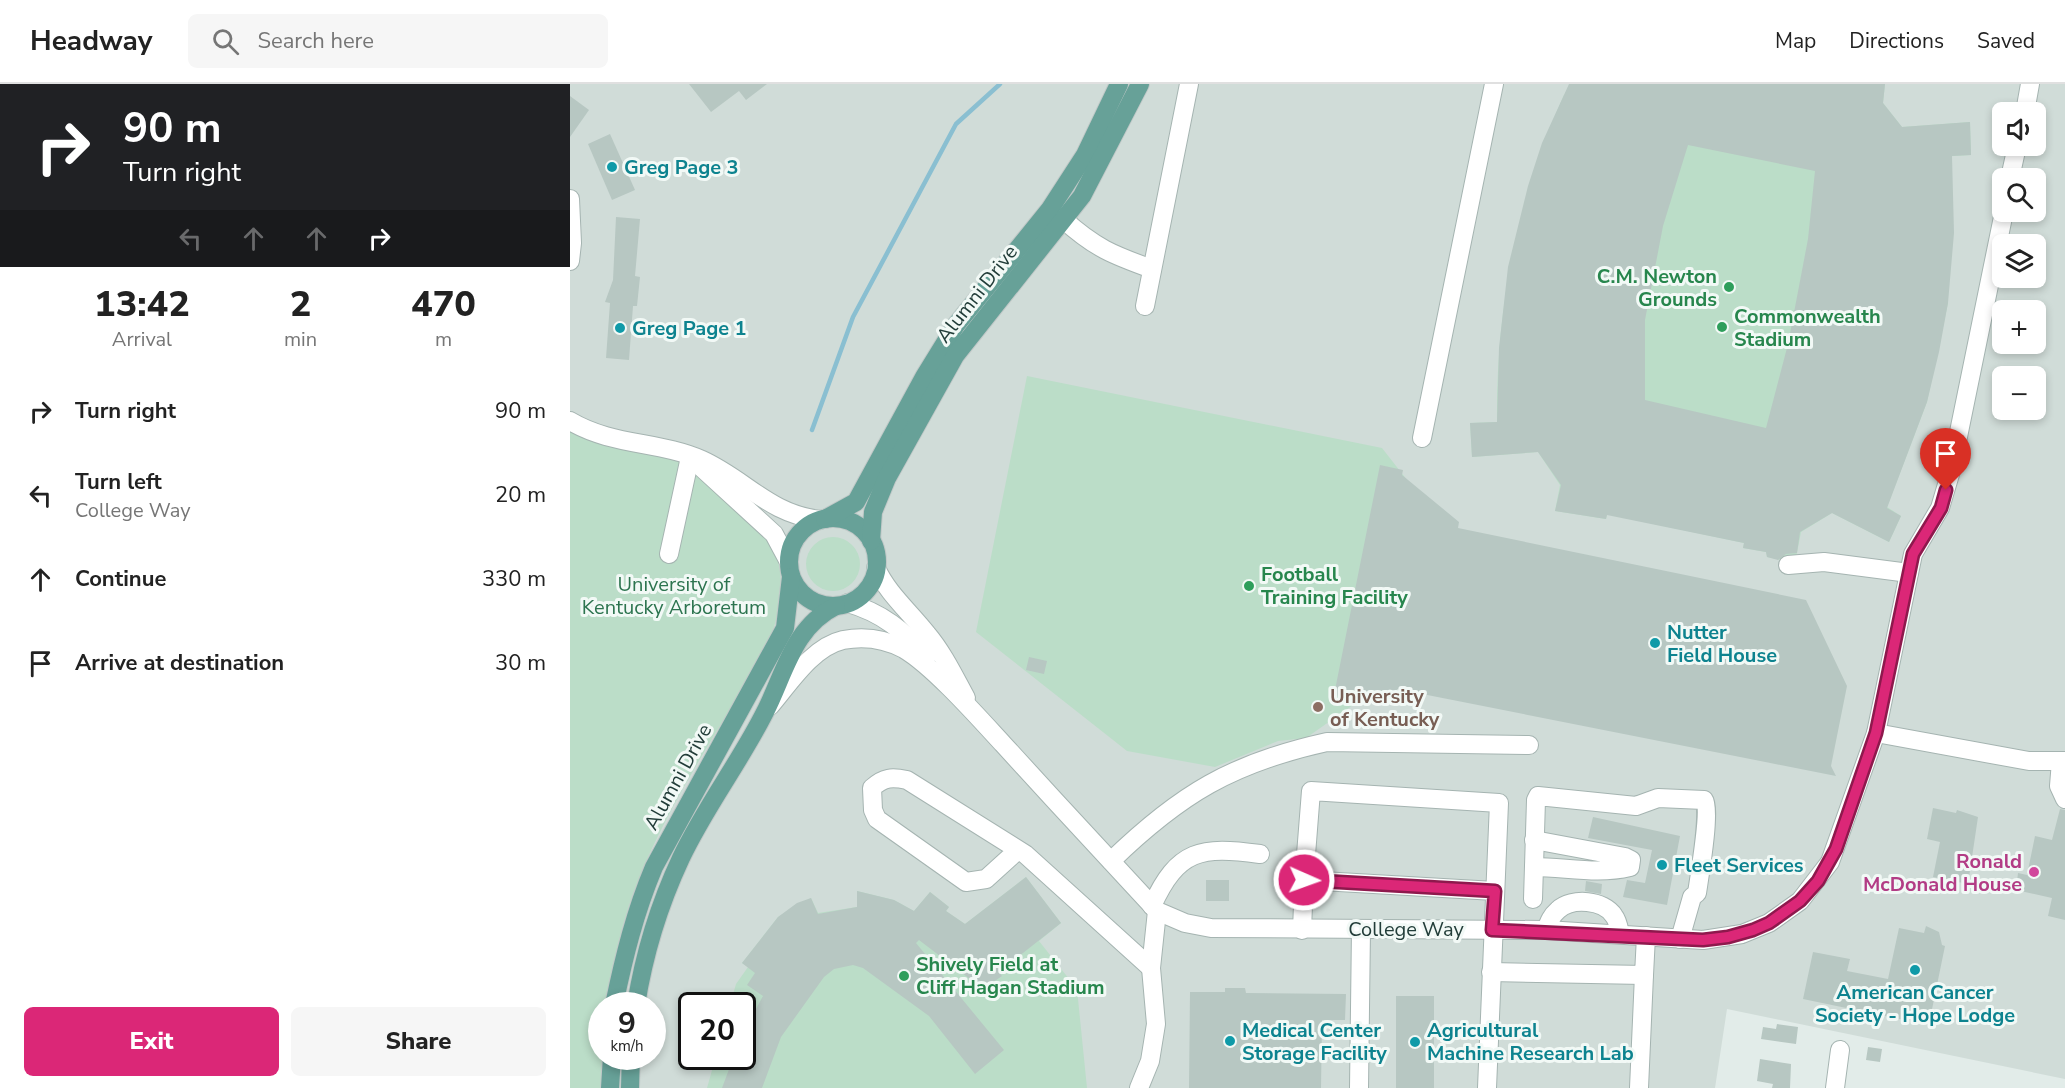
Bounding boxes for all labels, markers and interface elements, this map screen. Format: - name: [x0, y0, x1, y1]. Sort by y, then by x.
- search box: [188, 14, 608, 68]
- text: Headway: [30, 22, 152, 60]
- icon: search: [209, 25, 242, 58]
- text: Search here: [257, 26, 374, 56]
- text: Map: [1775, 27, 1816, 55]
- text: Directions: [1849, 27, 1944, 55]
- text: Saved: [1977, 27, 2035, 55]
- text: 90 m: [123, 100, 222, 157]
- map controls: [1992, 102, 2046, 420]
- button: sound: [1992, 102, 2046, 156]
- icon: right: [24, 108, 102, 186]
- text: Turn right: [123, 154, 241, 191]
- place label: Greg Page 3: [624, 154, 739, 181]
- marker: Greg Page 3: [605, 160, 619, 174]
- button: search: [1992, 168, 2046, 222]
- icon: left: [174, 222, 207, 255]
- icon: ahead: [237, 222, 270, 255]
- icon: ahead: [300, 222, 333, 255]
- icon: right: [363, 222, 396, 255]
- button: layers: [1992, 234, 2046, 288]
- street label: Alumni Drive: [930, 239, 1024, 349]
- place label: C.M. Newton Grounds: [1597, 263, 1717, 313]
- text: 13:42: [94, 280, 190, 329]
- text: 2: [290, 280, 311, 329]
- text: 470: [411, 280, 476, 329]
- marker: C.M. Newton Grounds: [1722, 280, 1736, 294]
- button: +: [1992, 300, 2046, 354]
- place label: Commonwealth Stadium: [1734, 303, 1881, 353]
- place label: Greg Page 1: [632, 315, 747, 342]
- marker: Commonwealth Stadium: [1715, 320, 1729, 334]
- marker: Greg Page 1: [613, 321, 627, 335]
- text: Arrival: [112, 326, 172, 353]
- text: min: [284, 326, 317, 353]
- text: m: [435, 326, 452, 353]
- button: −: [1992, 366, 2046, 420]
- icon: right: [24, 395, 57, 428]
- text: Turn right: [75, 396, 176, 426]
- text: 90 m: [495, 396, 546, 426]
- pin: [1920, 428, 1971, 490]
- icon: arrive: [1929, 437, 1962, 470]
- text: Turn left: [75, 467, 162, 497]
- icon: left: [24, 479, 57, 512]
- text: 20 m: [495, 480, 546, 510]
- text: College Way: [75, 497, 190, 524]
- place label: Football Training Facility: [1261, 561, 1408, 611]
- icon: ahead: [24, 563, 57, 596]
- text: Continue: [75, 564, 166, 594]
- text: 330 m: [482, 564, 546, 594]
- park label: University of Kentucky Arboretum: [582, 571, 766, 621]
- marker: Football Training Facility: [1242, 579, 1256, 593]
- place label: Nutter Field House: [1667, 619, 1777, 669]
- marker: Nutter Field House: [1648, 636, 1662, 650]
- icon: arrive: [24, 647, 57, 680]
- text: Arrive at destination: [75, 648, 284, 678]
- text: 30 m: [495, 648, 546, 678]
- place label: University of Kentucky: [1330, 683, 1440, 733]
- marker: University of Kentucky: [1311, 700, 1325, 714]
- street label: Alumni Drive: [638, 719, 718, 835]
- position arrow: [1272, 848, 1336, 912]
- place label: Ronald McDonald House: [1863, 848, 2022, 898]
- place label: Fleet Services: [1674, 852, 1804, 879]
- marker: Fleet Services: [1655, 858, 1669, 872]
- marker: Ronald McDonald House: [2027, 865, 2041, 879]
- street label: College Way: [1348, 916, 1464, 943]
- place label: Shively Field at Cliff Hagan Stadium: [916, 951, 1104, 1001]
- marker: American Cancer Society - Hope Lodge: [1908, 963, 1922, 977]
- marker: Shively Field at Cliff Hagan Stadium: [897, 969, 911, 983]
- place label: American Cancer Society - Hope Lodge: [1815, 979, 2015, 1029]
- speed limit sign: 20: [678, 992, 756, 1070]
- text: 9: [618, 1003, 636, 1044]
- button: Exit: [24, 1007, 279, 1076]
- button: Share: [291, 1007, 546, 1076]
- place label: Medical Center Storage Facility: [1242, 1017, 1387, 1067]
- place label: Agricultural Machine Research Lab: [1427, 1017, 1634, 1067]
- marker: Medical Center Storage Facility: [1223, 1034, 1237, 1048]
- marker: Agricultural Machine Research Lab: [1408, 1035, 1422, 1049]
- text: km/h: [610, 1036, 644, 1056]

